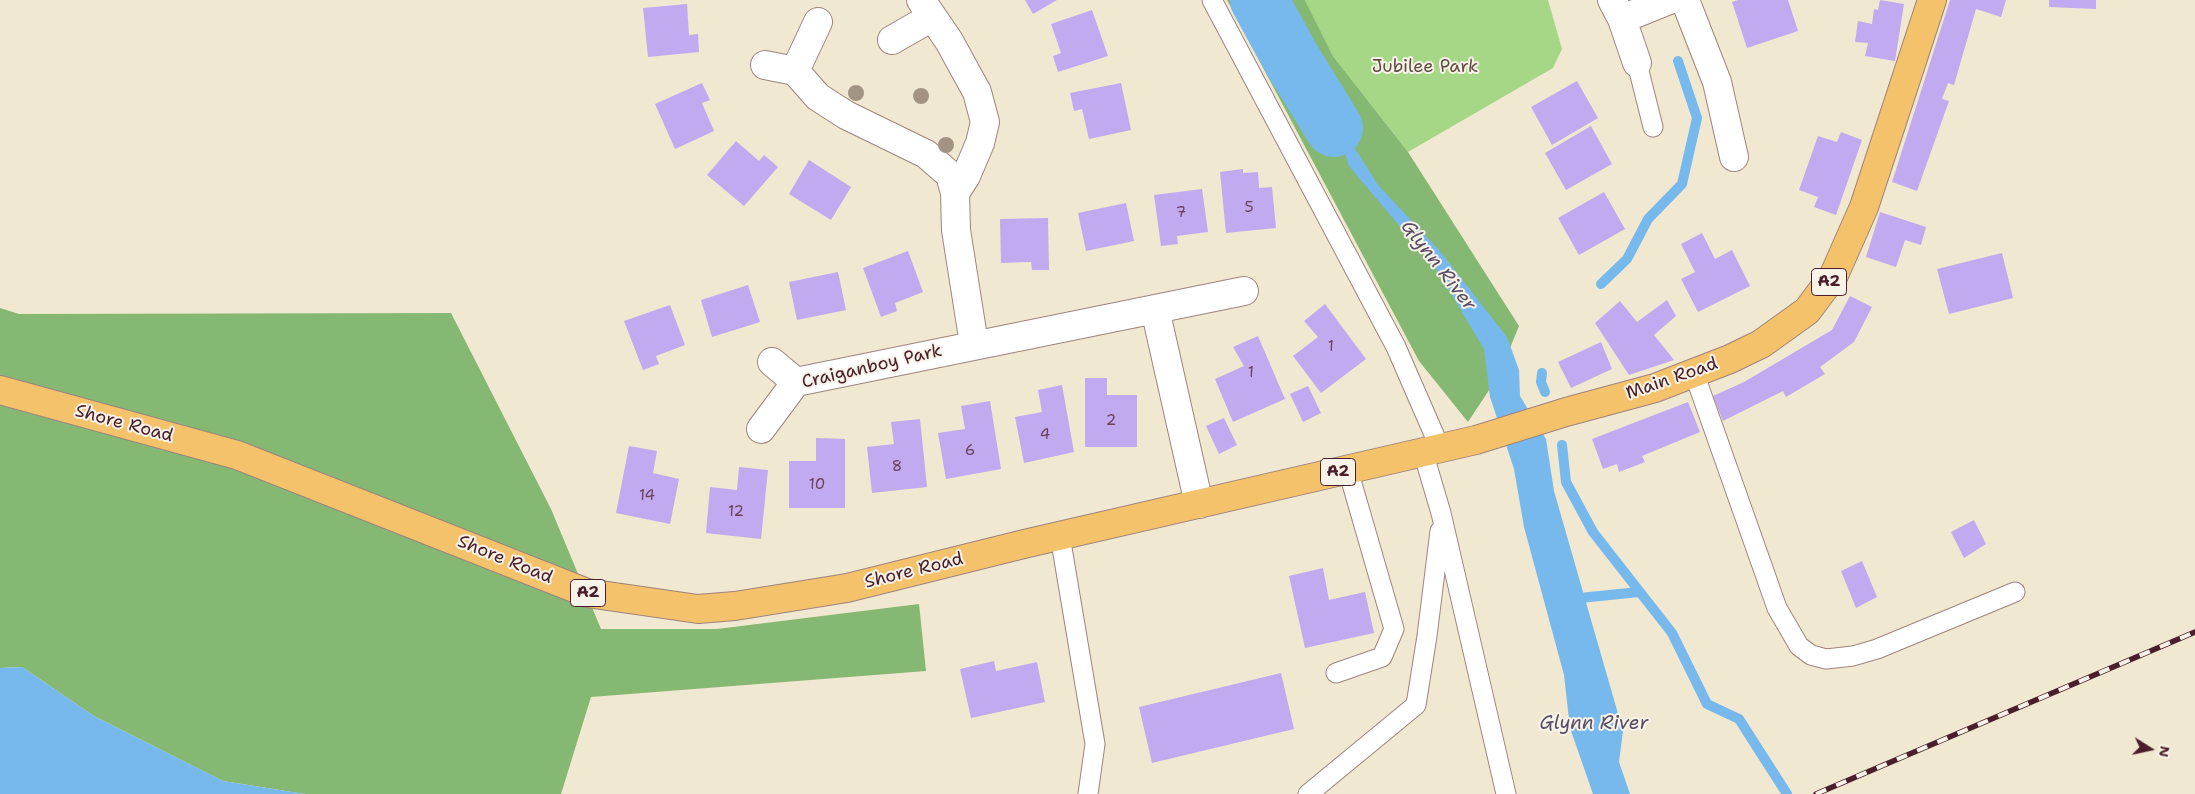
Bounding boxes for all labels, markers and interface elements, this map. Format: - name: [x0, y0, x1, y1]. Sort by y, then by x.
- park label: Jubilee Park: [1372, 56, 1478, 78]
- house number: 5: [1244, 199, 1254, 217]
- house number: 7: [1176, 204, 1186, 222]
- water label: Glynn River: [1395, 216, 1481, 316]
- road number: A2: [1812, 268, 1846, 296]
- house number: 1: [1328, 338, 1334, 356]
- street label: Craiganboy Park: [800, 340, 944, 394]
- street label: Main Road: [1623, 353, 1721, 405]
- house number: 1: [1248, 364, 1254, 382]
- street label: Shore Road: [73, 401, 175, 447]
- house number: 2: [1106, 412, 1116, 430]
- house number: 4: [1040, 426, 1050, 444]
- house number: 6: [965, 442, 975, 460]
- house number: 8: [892, 458, 902, 476]
- road number: A2: [1320, 458, 1356, 486]
- house number: 10: [809, 476, 825, 494]
- house number: 14: [639, 487, 655, 505]
- house number: 12: [728, 503, 744, 521]
- street label: Shore Road: [454, 531, 556, 589]
- street label: Shore Road: [863, 548, 965, 594]
- road number: A2: [570, 580, 606, 606]
- water label: Glynn River: [1540, 713, 1648, 735]
- north arrow: [2125, 724, 2175, 774]
- text: N: [2155, 745, 2175, 759]

